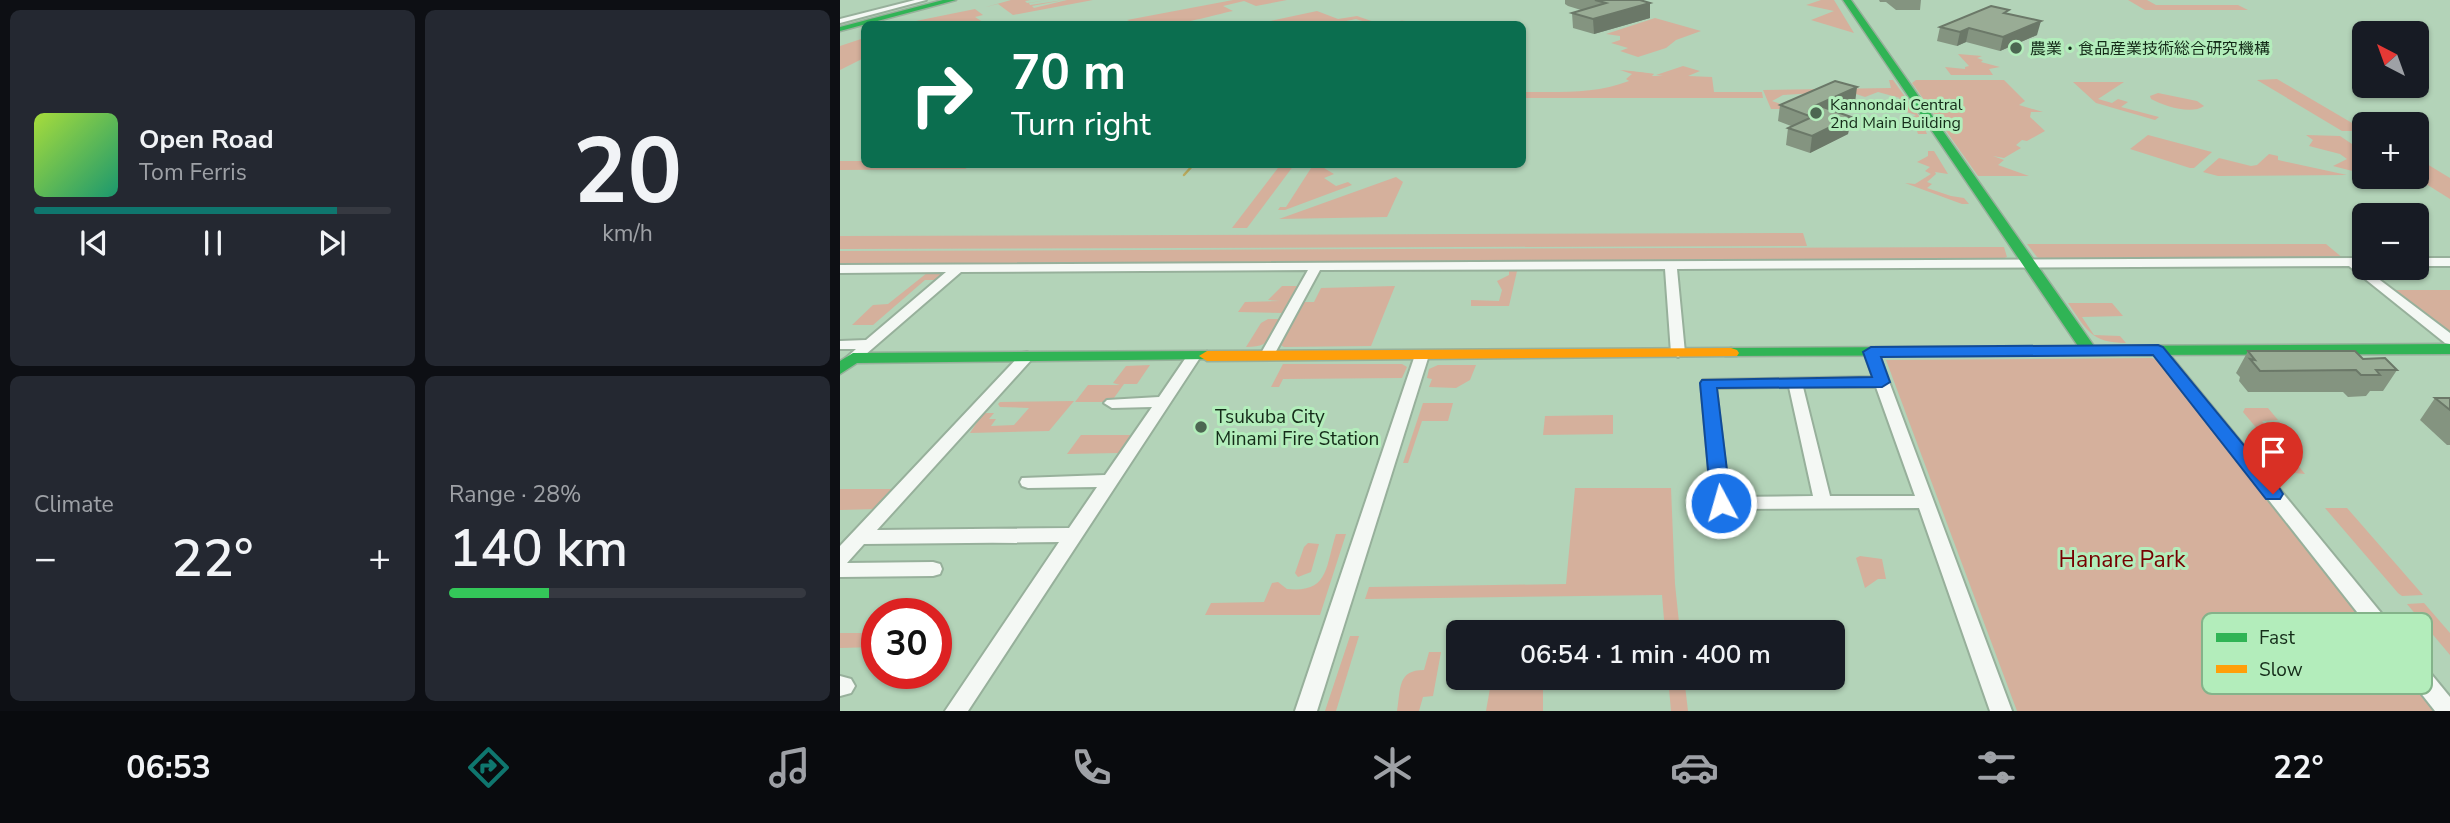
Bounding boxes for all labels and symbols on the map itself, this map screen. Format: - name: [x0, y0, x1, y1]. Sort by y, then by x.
- north arrow: [2352, 21, 2429, 98]
- place label: 農業・食品産業技術総合研究機構: [2030, 38, 2270, 60]
- marker: 農業・食品産業技術総合研究機構: [2008, 40, 2024, 56]
- place label: Kannondai Central 2nd Main Building: [1830, 94, 1963, 134]
- marker: Kannondai Central 2nd Main Building: [1808, 105, 1824, 121]
- place label: Tsukuba City Minami Fire Station: [1215, 404, 1379, 452]
- marker: Tsukuba City Minami Fire Station: [1193, 419, 1209, 435]
- pin: [2243, 422, 2303, 494]
- position arrow: [1684, 466, 1758, 540]
- park label: Hanare Park: [2058, 544, 2186, 575]
- speed limit sign: 30: [861, 598, 952, 689]
- legend: [2202, 613, 2432, 694]
- text: Fast: [2259, 625, 2295, 651]
- text: Slow: [2259, 657, 2303, 683]

